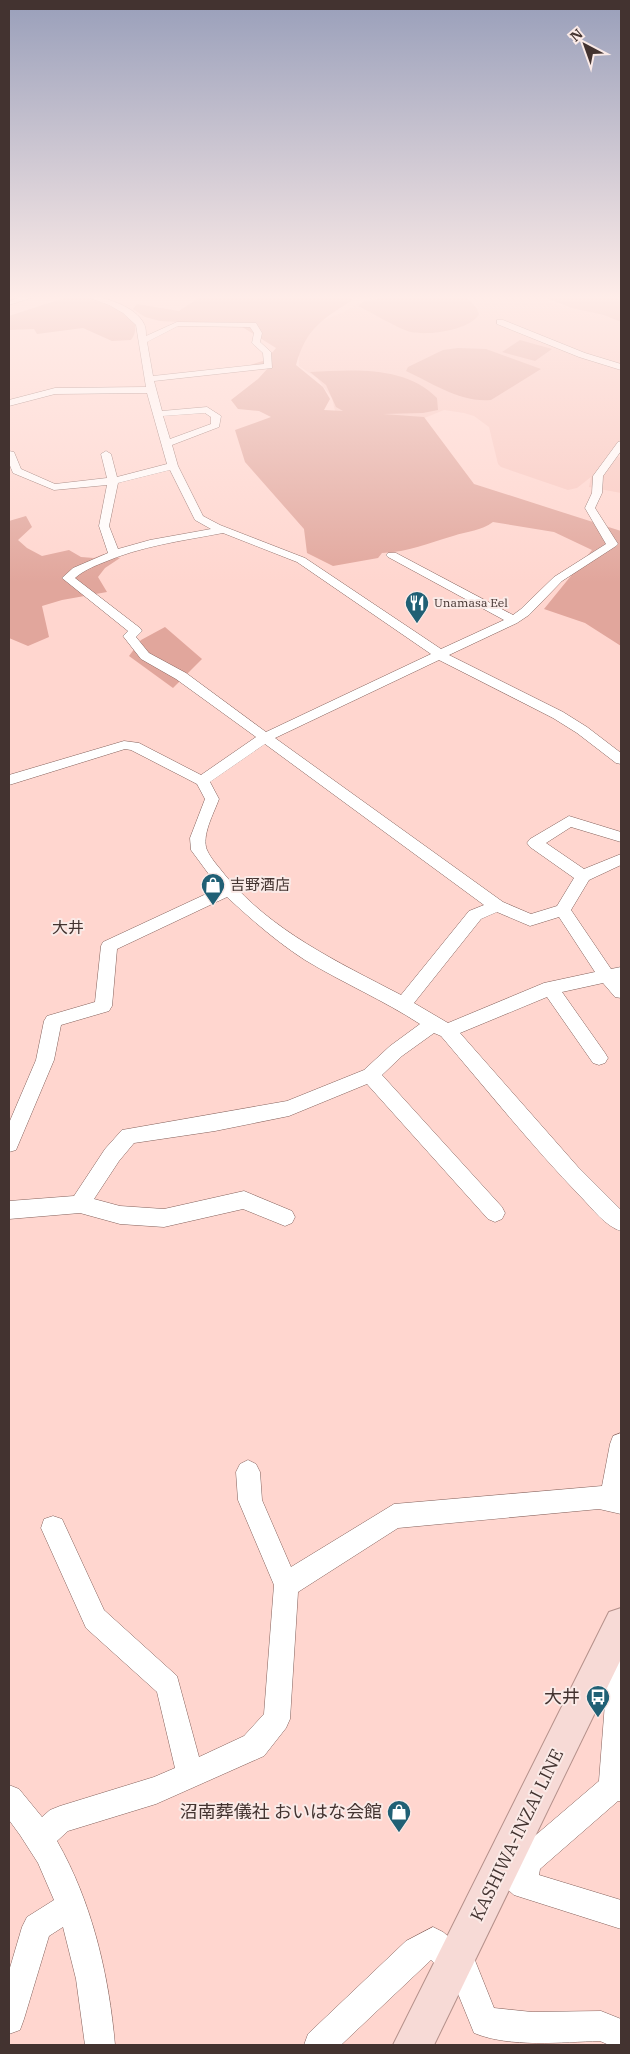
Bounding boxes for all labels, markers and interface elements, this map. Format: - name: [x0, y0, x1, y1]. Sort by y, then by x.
- north arrow: [560, 20, 610, 70]
- text: N: [566, 25, 587, 46]
- restaurant icon: Unamasa Eel: [404, 590, 430, 624]
- place label: Unamasa Eel: [434, 595, 508, 610]
- shop icon: 吉野酒店: [200, 872, 226, 906]
- place label: 吉野酒店: [230, 875, 290, 894]
- district label: 大井: [52, 917, 84, 937]
- bus stop icon: 大井: [585, 1684, 611, 1718]
- place label: 大井: [544, 1685, 580, 1708]
- street label: KASHIWA-INZAI LINE: [465, 1745, 568, 1925]
- shop icon: 沼南葬儀社 おいはな会館: [386, 1799, 412, 1833]
- place label: 沼南葬儀社 おいはな会館: [180, 1800, 382, 1823]

